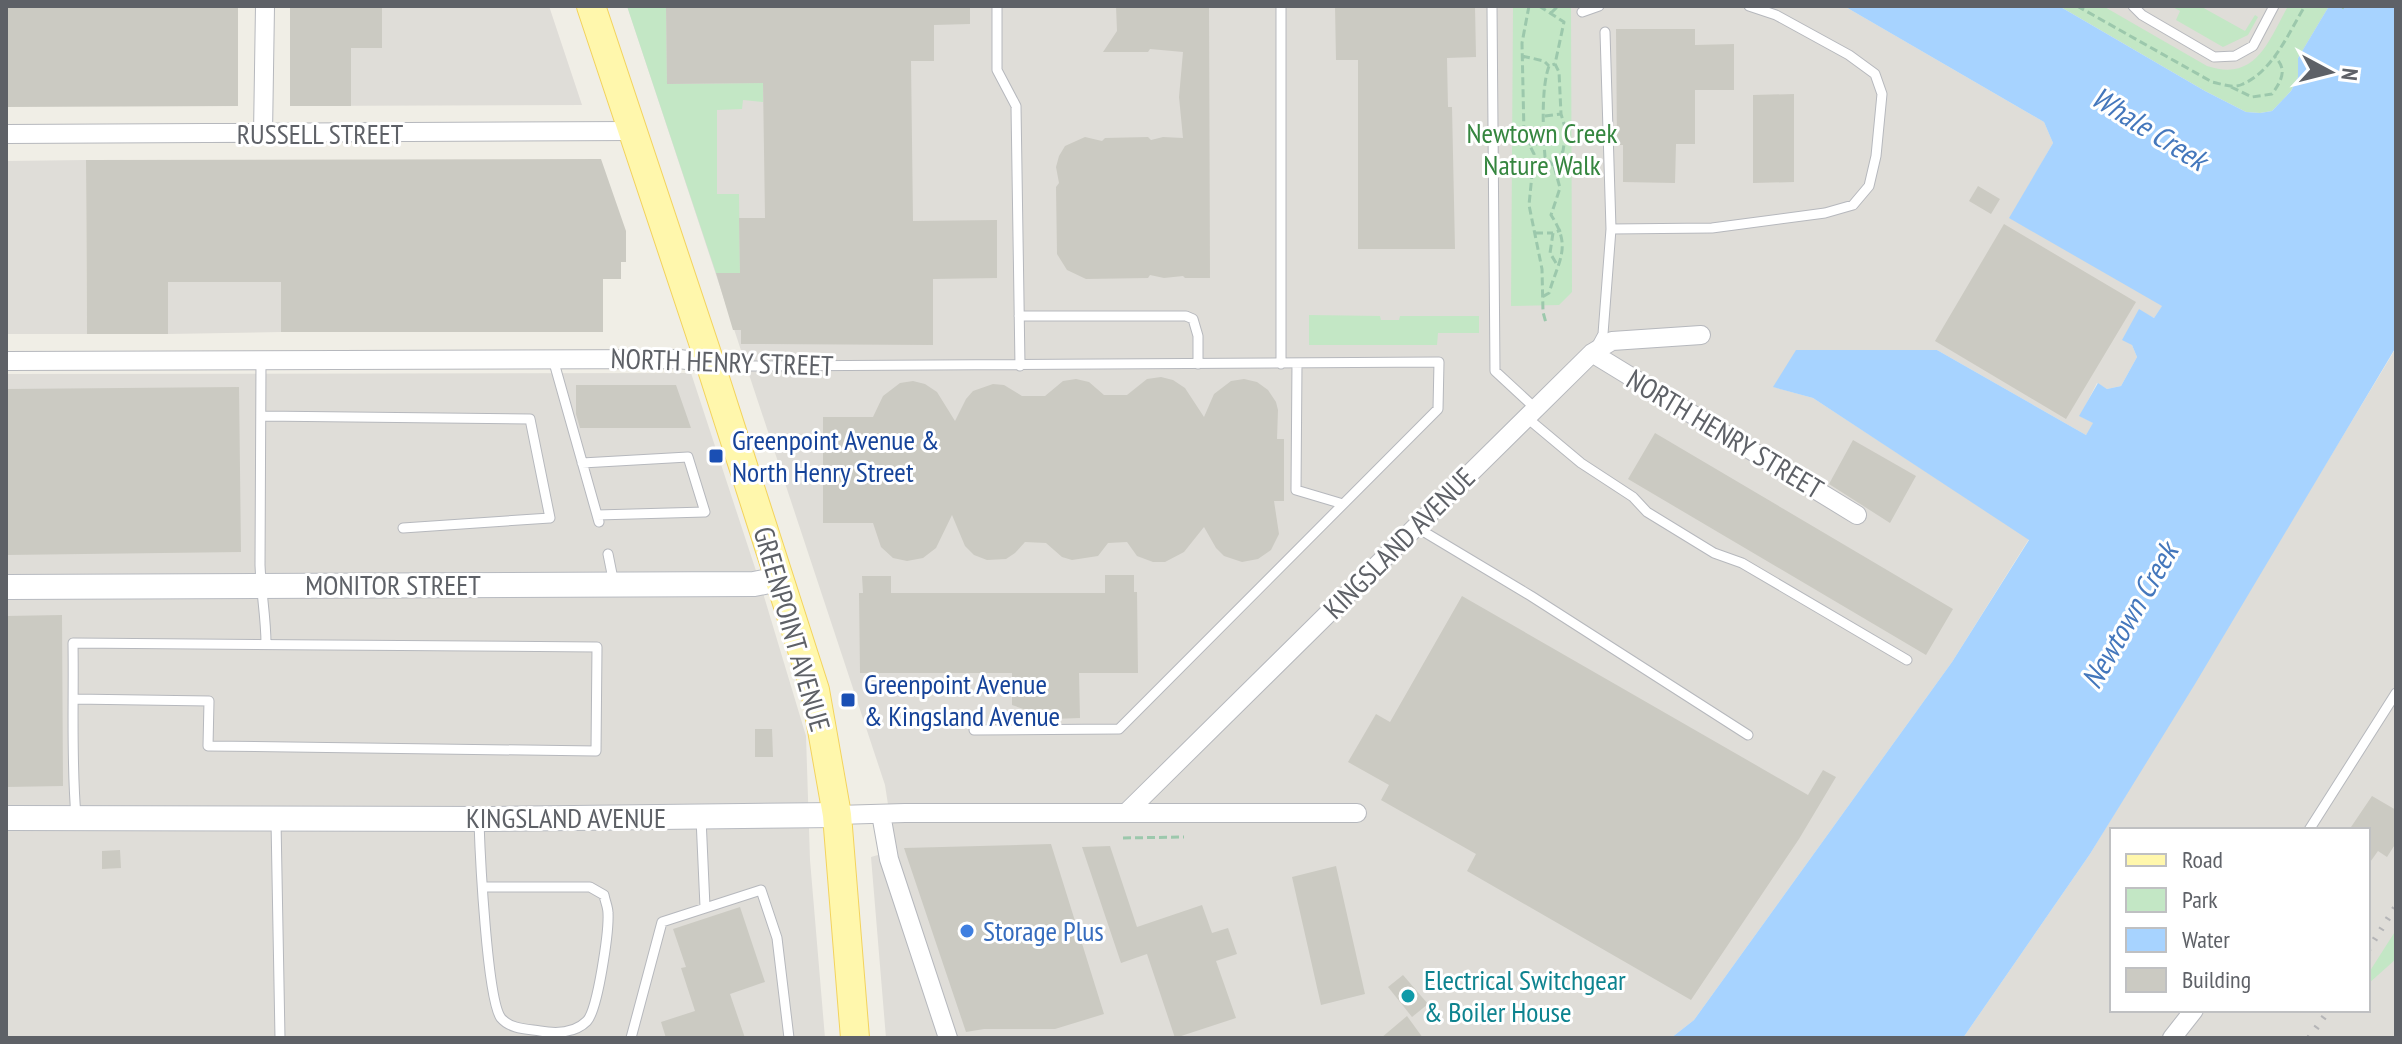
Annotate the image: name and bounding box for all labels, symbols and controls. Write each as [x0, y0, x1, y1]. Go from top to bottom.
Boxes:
north arrow [2290, 32, 2370, 112]
text: N [2335, 67, 2364, 82]
water label: Whale Creek [2085, 77, 2218, 180]
park label: Newtown Creek Nature Walk [1467, 114, 1618, 183]
street label: RUSSELL STREET [237, 115, 404, 152]
street label: NORTH HENRY STREET [610, 339, 835, 384]
street label: NORTH HENRY STREET [1620, 360, 1831, 507]
place label: Greenpoint Avenue & North Henry Street [732, 421, 939, 490]
marker: Greenpoint Avenue & North Henry Street [707, 447, 725, 465]
street label: KINGSLAND AVENUE [1315, 459, 1482, 626]
street label: GREENPOINT AVENUE [746, 522, 839, 735]
water label: Newtown Creek [2071, 533, 2188, 695]
street label: MONITOR STREET [305, 566, 481, 603]
place label: Greenpoint Avenue & Kingsland Avenue [864, 665, 1060, 734]
marker: Greenpoint Avenue & Kingsland Avenue [839, 691, 857, 709]
street label: KINGSLAND AVENUE [466, 799, 666, 836]
legend [2110, 828, 2370, 1012]
text: Road [2182, 844, 2223, 875]
text: Park [2182, 884, 2218, 915]
place label: Storage Plus [983, 912, 1104, 949]
marker: Storage Plus [958, 922, 976, 940]
text: Water [2182, 924, 2230, 955]
place label: Electrical Switchgear & Boiler House [1424, 961, 1626, 1030]
text: Building [2182, 964, 2251, 995]
marker: Electrical Switchgear & Boiler House [1399, 987, 1417, 1005]

